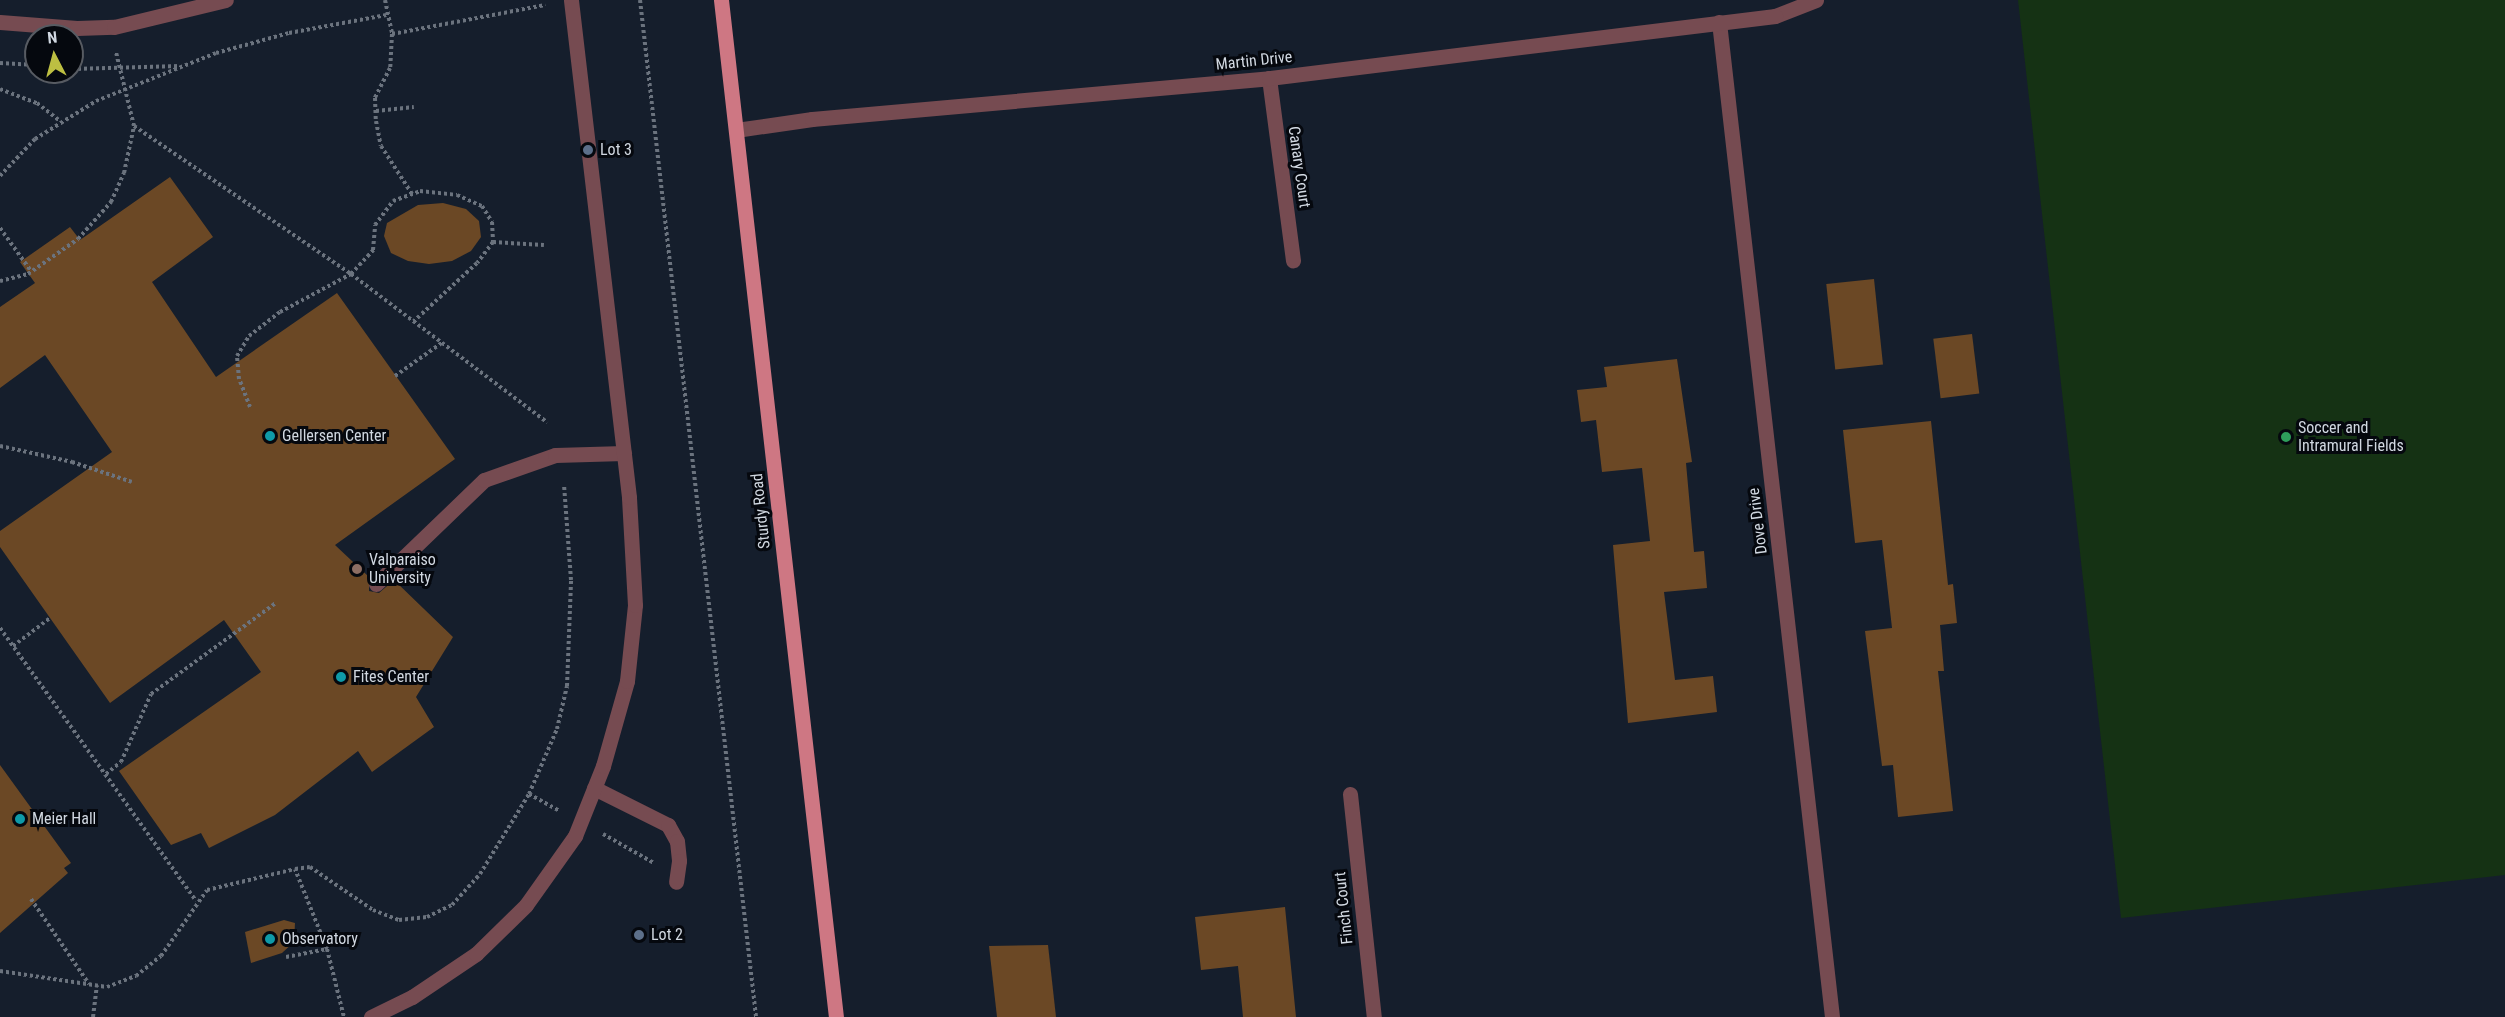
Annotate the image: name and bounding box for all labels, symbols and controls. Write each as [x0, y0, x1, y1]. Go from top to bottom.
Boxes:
north arrow [24, 24, 84, 84]
text: N [46, 28, 58, 48]
street label: Martin Drive [1215, 47, 1293, 75]
street label: Canary Court [1284, 125, 1314, 209]
place label: Lot 3 [600, 140, 632, 160]
marker: Lot 3 [581, 143, 595, 157]
place label: Soccer and Intramural Fields [2298, 418, 2404, 456]
place label: Gellersen Center [282, 426, 386, 446]
marker: Gellersen Center [263, 429, 277, 443]
marker: Soccer and Intramural Fields [2279, 430, 2293, 444]
street label: Sturdy Road [747, 472, 775, 550]
street label: Dove Drive [1744, 487, 1772, 555]
place label: Valparaiso University [369, 550, 436, 588]
marker: Valparaiso University [350, 562, 364, 576]
place label: Fites Center [353, 667, 429, 687]
marker: Fites Center [334, 670, 348, 684]
place label: Meier Hall [32, 809, 96, 829]
marker: Meier Hall [13, 812, 27, 826]
street label: Finch Court [1331, 871, 1357, 945]
place label: Lot 2 [651, 925, 683, 945]
marker: Lot 2 [632, 928, 646, 942]
place label: Observatory [282, 929, 358, 949]
marker: Observatory [263, 932, 277, 946]

